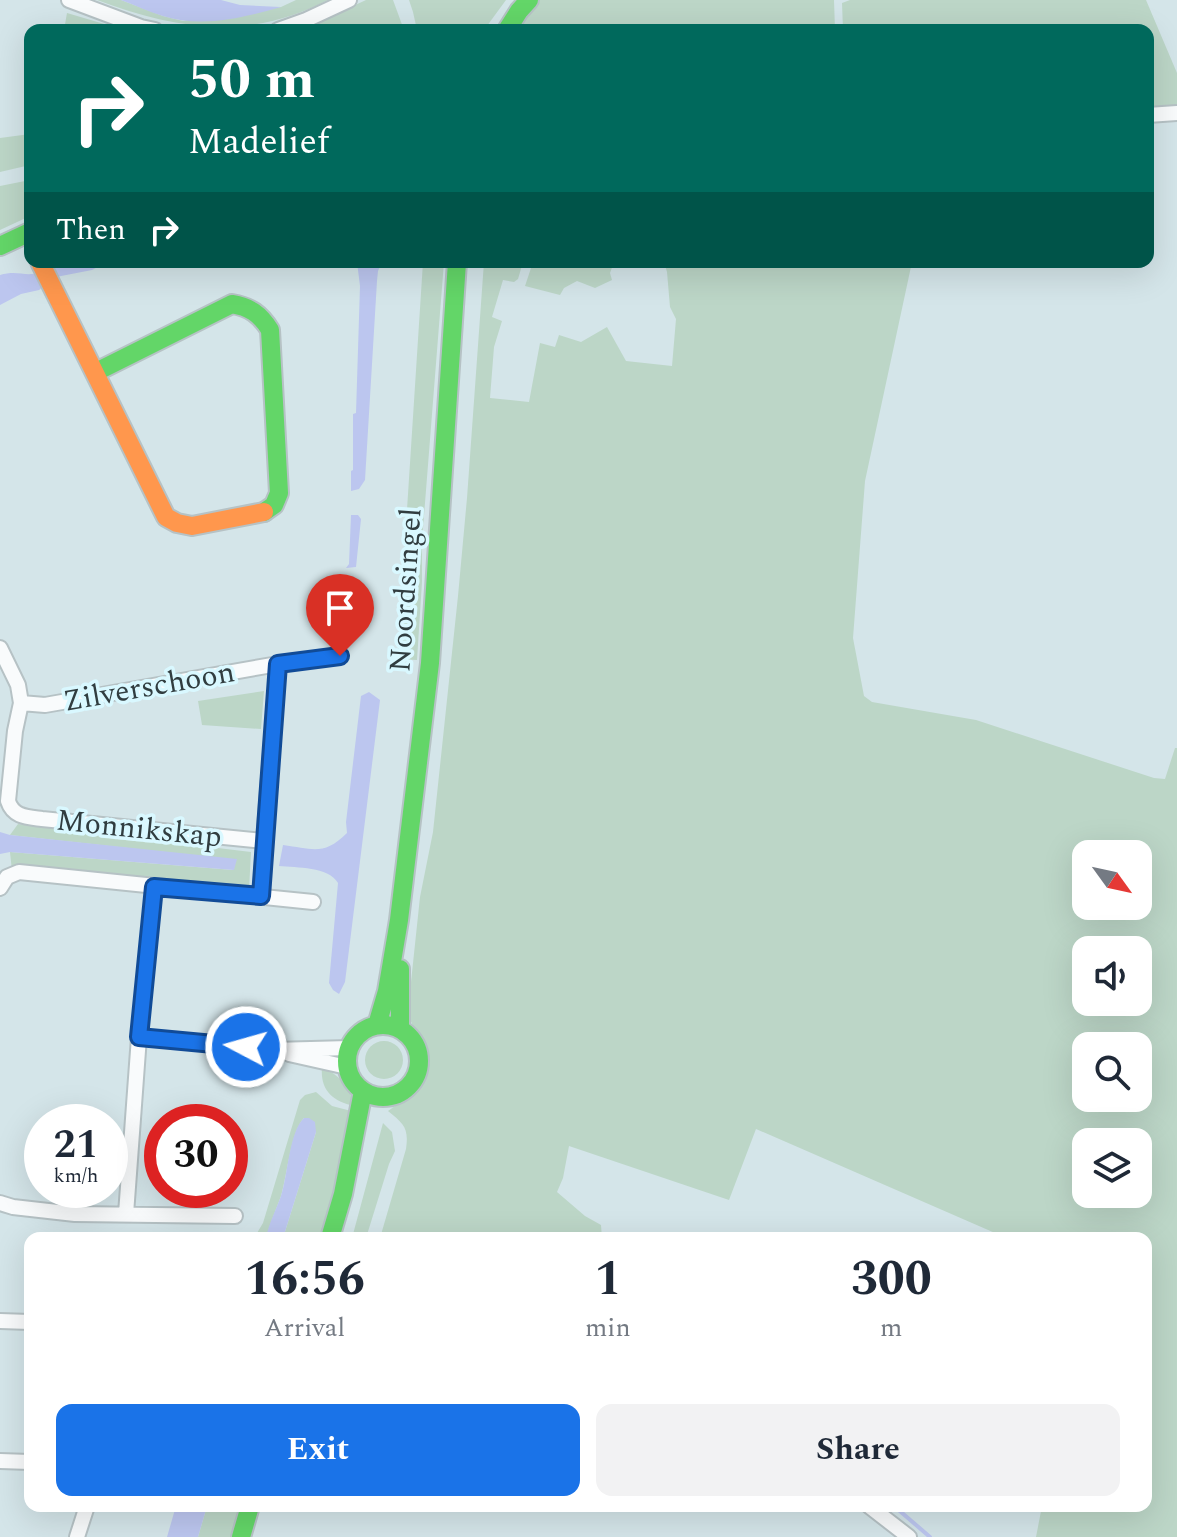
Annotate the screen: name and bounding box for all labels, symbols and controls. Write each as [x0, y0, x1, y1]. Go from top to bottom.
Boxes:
text: 50 m [188, 38, 315, 123]
icon: right [56, 56, 160, 160]
text: Madelief [188, 115, 329, 170]
text: Then [56, 207, 126, 253]
icon: right [142, 208, 186, 252]
street label: Noordsingel [377, 506, 435, 674]
pin [306, 574, 374, 656]
icon: arrive [318, 586, 362, 630]
street label: Zilverschoon [60, 649, 238, 725]
street label: Monnikskap [54, 797, 224, 861]
north arrow [1072, 840, 1152, 920]
map controls [1072, 840, 1152, 1208]
button: sound [1072, 936, 1152, 1016]
position arrow [204, 1005, 288, 1089]
button: search [1072, 1032, 1152, 1112]
speed limit sign: 30 [144, 1104, 248, 1208]
text: 21 [54, 1115, 98, 1176]
button: layers [1072, 1128, 1152, 1208]
text: km/h [54, 1161, 99, 1191]
text: 16:56 [244, 1243, 365, 1316]
text: 1 [594, 1243, 621, 1316]
text: 300 [851, 1243, 932, 1316]
text: Arrival [264, 1308, 345, 1348]
text: min [585, 1308, 631, 1348]
text: m [880, 1308, 902, 1348]
button: Exit [56, 1404, 580, 1496]
button: Share [596, 1404, 1120, 1496]

